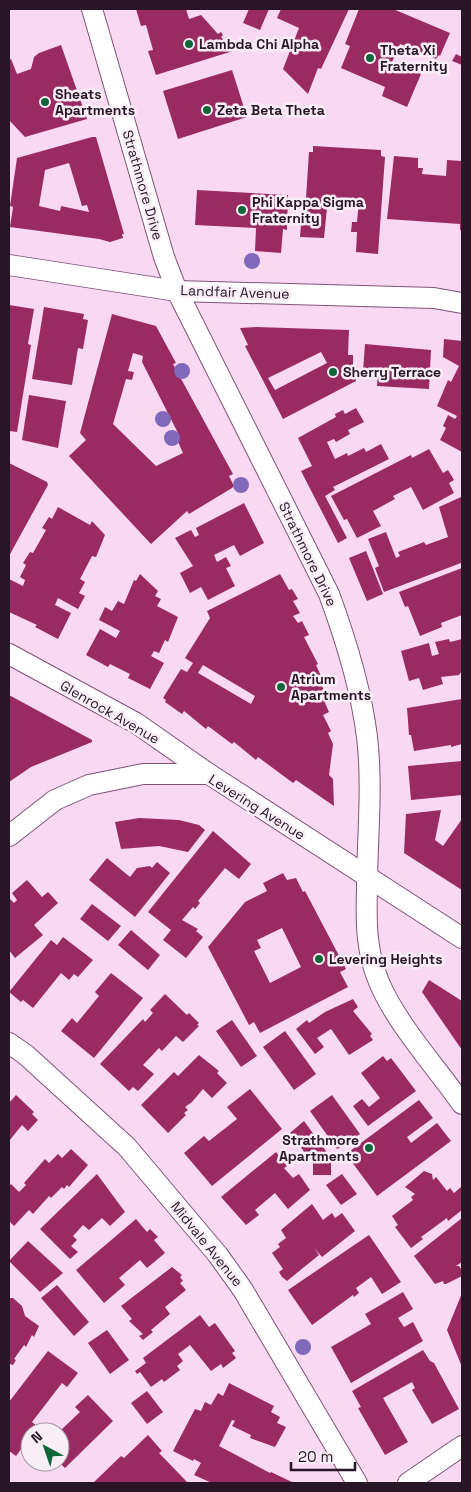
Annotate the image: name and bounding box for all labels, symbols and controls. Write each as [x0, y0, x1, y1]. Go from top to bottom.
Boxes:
place label: Lambda Chi Alpha [199, 35, 319, 53]
marker: Lambda Chi Alpha [183, 38, 195, 50]
place label: Theta Xi Fraternity [380, 41, 448, 75]
marker: Theta Xi Fraternity [364, 52, 376, 64]
place label: Sheats Apartments [55, 85, 135, 119]
marker: Sheats Apartments [39, 96, 51, 108]
place label: Zeta Beta Theta [217, 101, 325, 119]
marker: Zeta Beta Theta [201, 104, 213, 116]
street label: Strathmore Drive [119, 128, 167, 242]
place label: Phi Kappa Sigma Fraternity [252, 193, 364, 227]
marker: Phi Kappa Sigma Fraternity [236, 204, 248, 216]
street label: Landfair Avenue [180, 281, 290, 303]
place label: Sherry Terrace [343, 363, 441, 381]
marker: Sherry Terrace [327, 366, 339, 378]
street label: Strathmore Drive [275, 499, 341, 609]
place label: Atrium Apartments [291, 670, 371, 704]
street label: Glenrock Avenue [57, 676, 163, 748]
marker: Atrium Apartments [275, 681, 287, 693]
street label: Levering Avenue [205, 770, 309, 844]
place label: Levering Heights [329, 950, 442, 968]
marker: Levering Heights [313, 953, 325, 965]
place label: Strathmore Apartments [279, 1131, 359, 1165]
marker: Strathmore Apartments [363, 1142, 375, 1154]
street label: Midvale Avenue [167, 1198, 247, 1290]
north arrow [20, 1422, 70, 1472]
text: N [27, 1427, 46, 1447]
scale bar [291, 1440, 355, 1472]
text: 20 m [298, 1447, 333, 1466]

